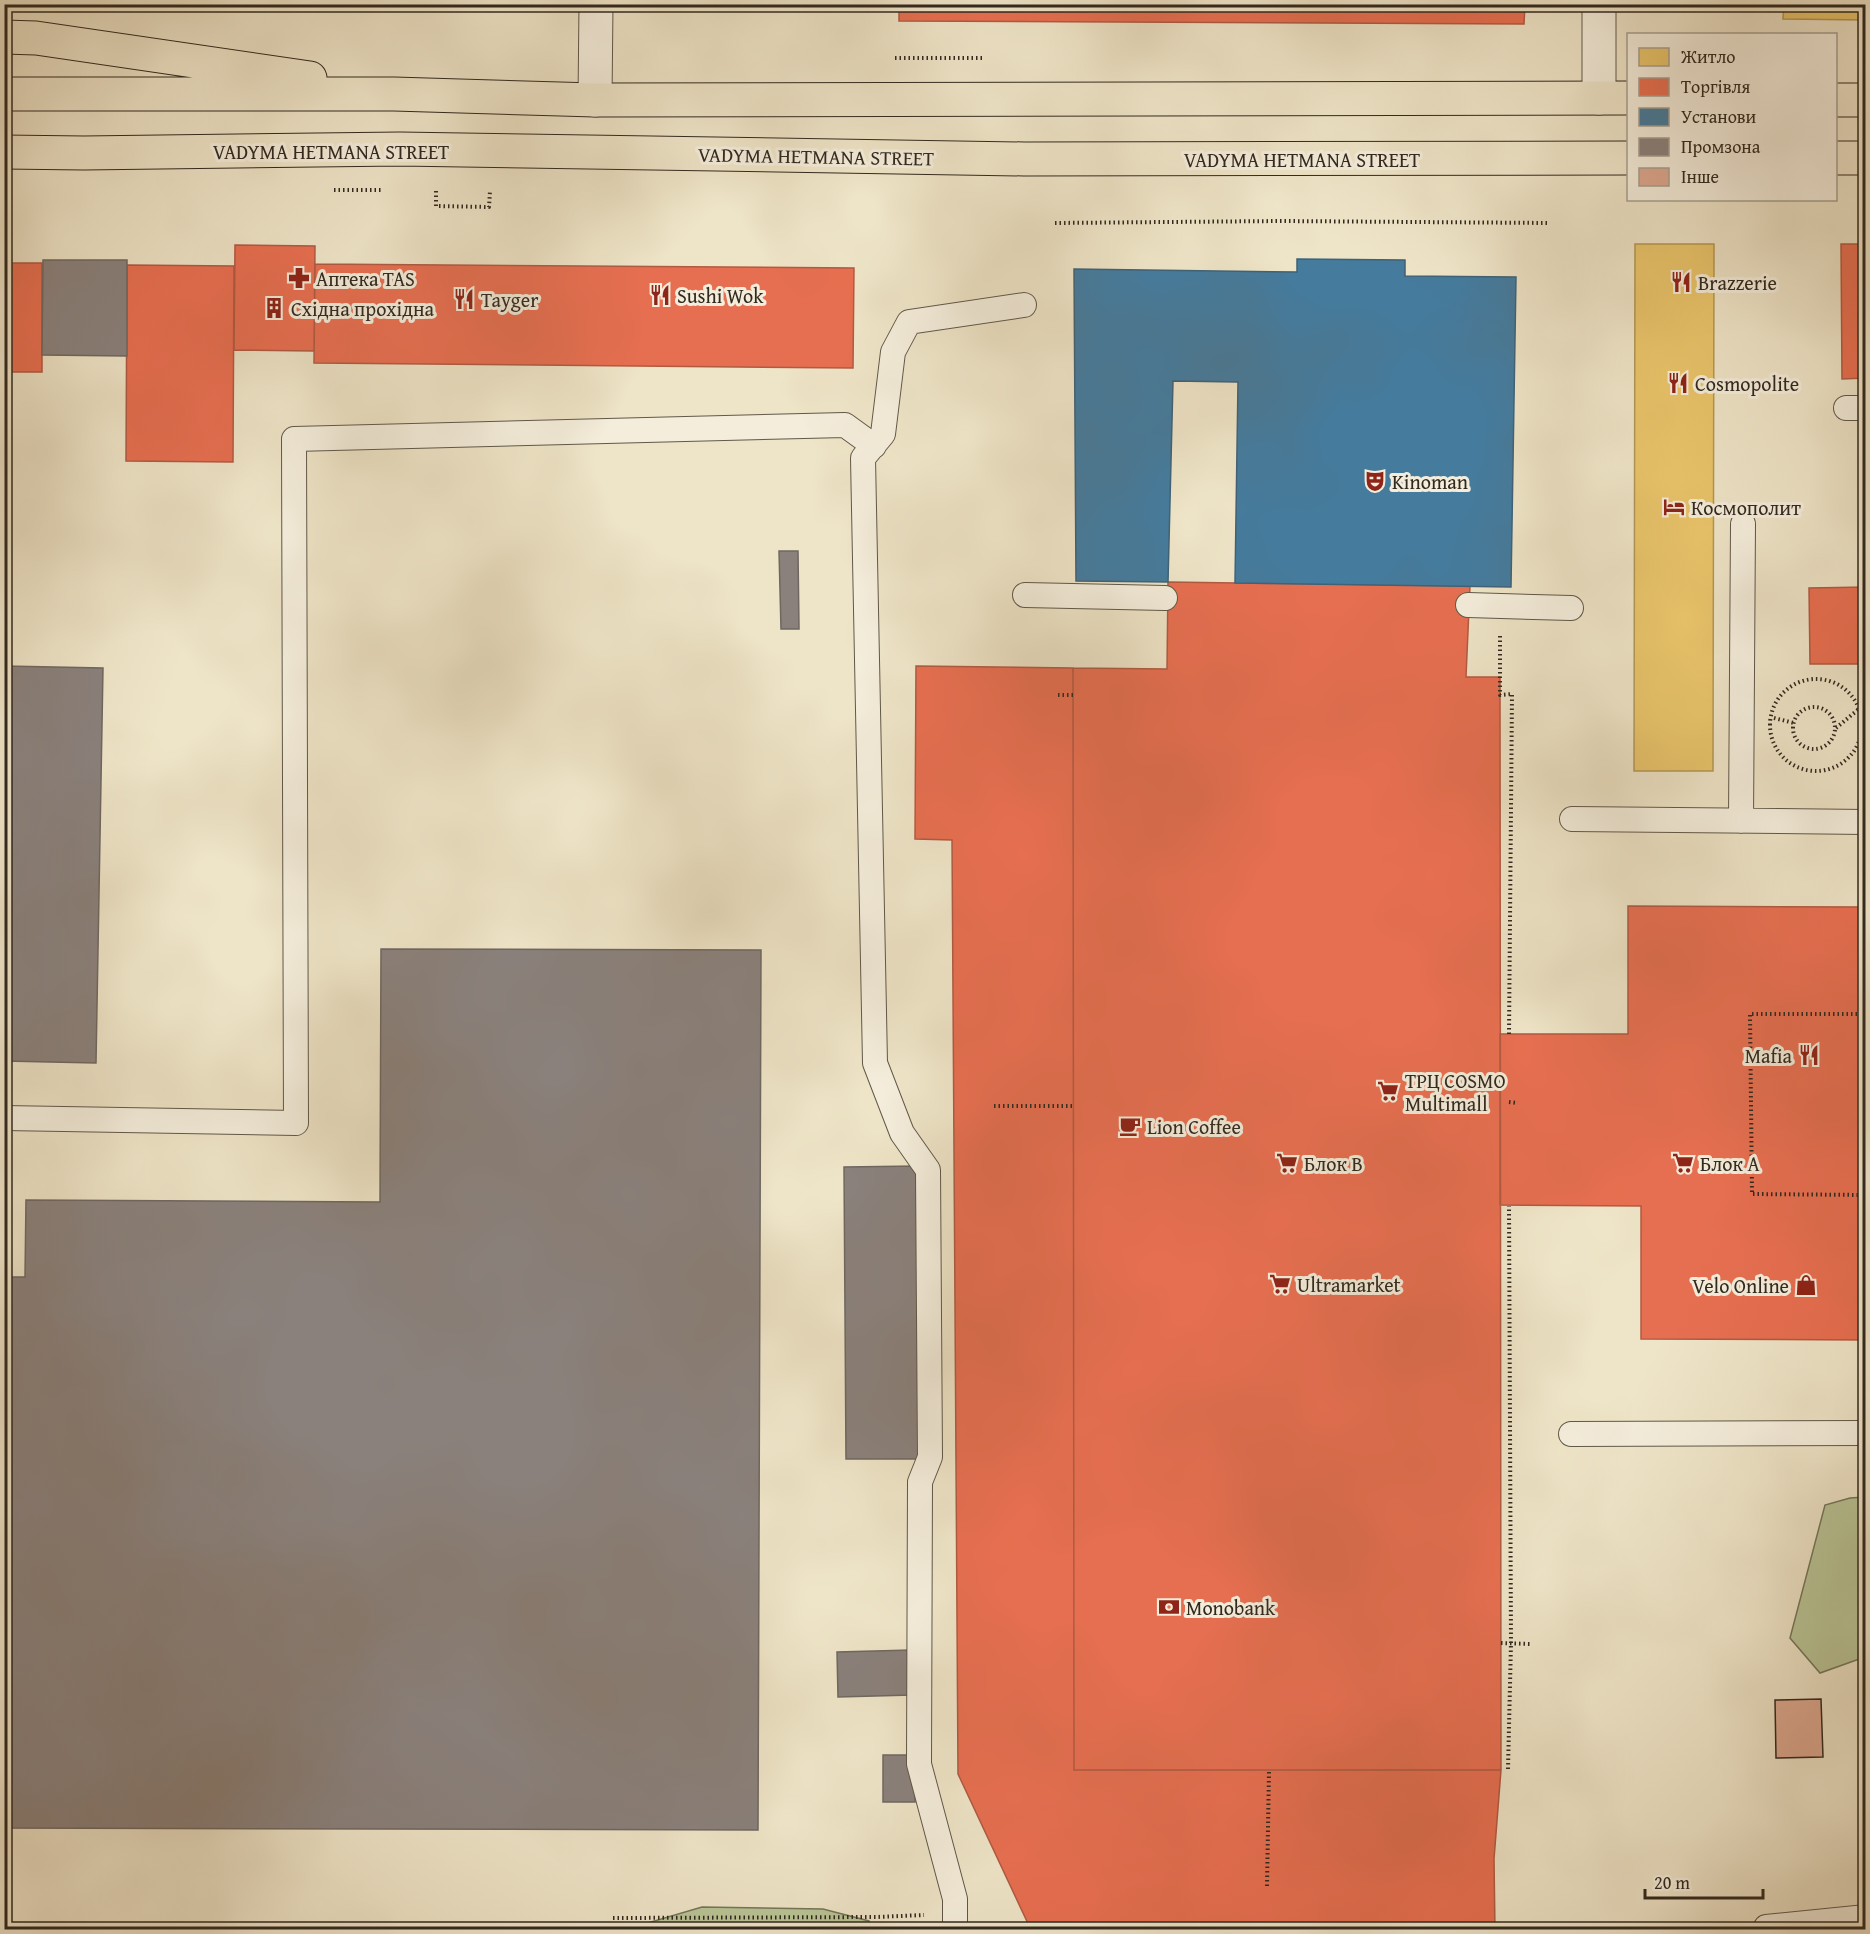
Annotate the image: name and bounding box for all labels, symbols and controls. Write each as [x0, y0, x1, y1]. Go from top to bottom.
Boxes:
legend [1627, 33, 1837, 201]
text: Житло [1680, 43, 1735, 70]
text: Торгівля [1681, 73, 1750, 100]
text: Установи [1681, 103, 1757, 130]
text: Промзона [1681, 133, 1761, 160]
street label: VADYMA HETMANA STREET [213, 137, 449, 166]
street label: VADYMA HETMANA STREET [698, 139, 934, 173]
street label: VADYMA HETMANA STREET [1184, 145, 1420, 174]
text: Інше [1681, 163, 1719, 190]
place label: Аптека TAS [316, 264, 415, 293]
pharmacy icon: Аптека TAS [287, 266, 311, 290]
place label: Brazzerie [1698, 268, 1777, 297]
restaurant icon: Brazzerie [1669, 270, 1693, 294]
place label: Sushi Wok [677, 281, 764, 310]
restaurant icon: Sushi Wok [648, 283, 672, 307]
place label: Tayger [481, 285, 538, 314]
restaurant icon: Tayger [452, 287, 476, 311]
place label: Східна прохідна [291, 294, 435, 323]
building icon: Східна прохідна [262, 296, 286, 320]
place label: Cosmopolite [1695, 369, 1799, 398]
restaurant icon: Cosmopolite [1666, 371, 1690, 395]
place label: Kinoman [1392, 467, 1468, 496]
theatre icon: Kinoman [1363, 469, 1387, 493]
place label: Космополит [1691, 493, 1801, 522]
hotel icon: Космополит [1662, 495, 1686, 519]
place label: Mafia [1745, 1041, 1793, 1070]
restaurant icon: Mafia [1797, 1043, 1821, 1067]
place label: ТРЦ COSMO Multimall [1405, 1066, 1506, 1118]
supermarket icon: ТРЦ COSMO Multimall [1376, 1079, 1400, 1103]
place label: Lion Coffee [1147, 1112, 1241, 1141]
cafe icon: Lion Coffee [1118, 1114, 1142, 1138]
place label: Блок B [1304, 1149, 1363, 1178]
place label: Блок A [1700, 1149, 1760, 1178]
supermarket icon: Блок B [1275, 1151, 1299, 1175]
supermarket icon: Блок A [1671, 1151, 1695, 1175]
place label: Ultramarket [1297, 1270, 1401, 1299]
place label: Velo Online [1692, 1271, 1789, 1300]
supermarket icon: Ultramarket [1268, 1272, 1292, 1296]
shop icon: Velo Online [1794, 1273, 1818, 1297]
place label: Monobank [1186, 1593, 1276, 1622]
bank icon: Monobank [1157, 1595, 1181, 1619]
scale bar [1645, 1862, 1764, 1900]
text: 20 m [1654, 1869, 1690, 1896]

